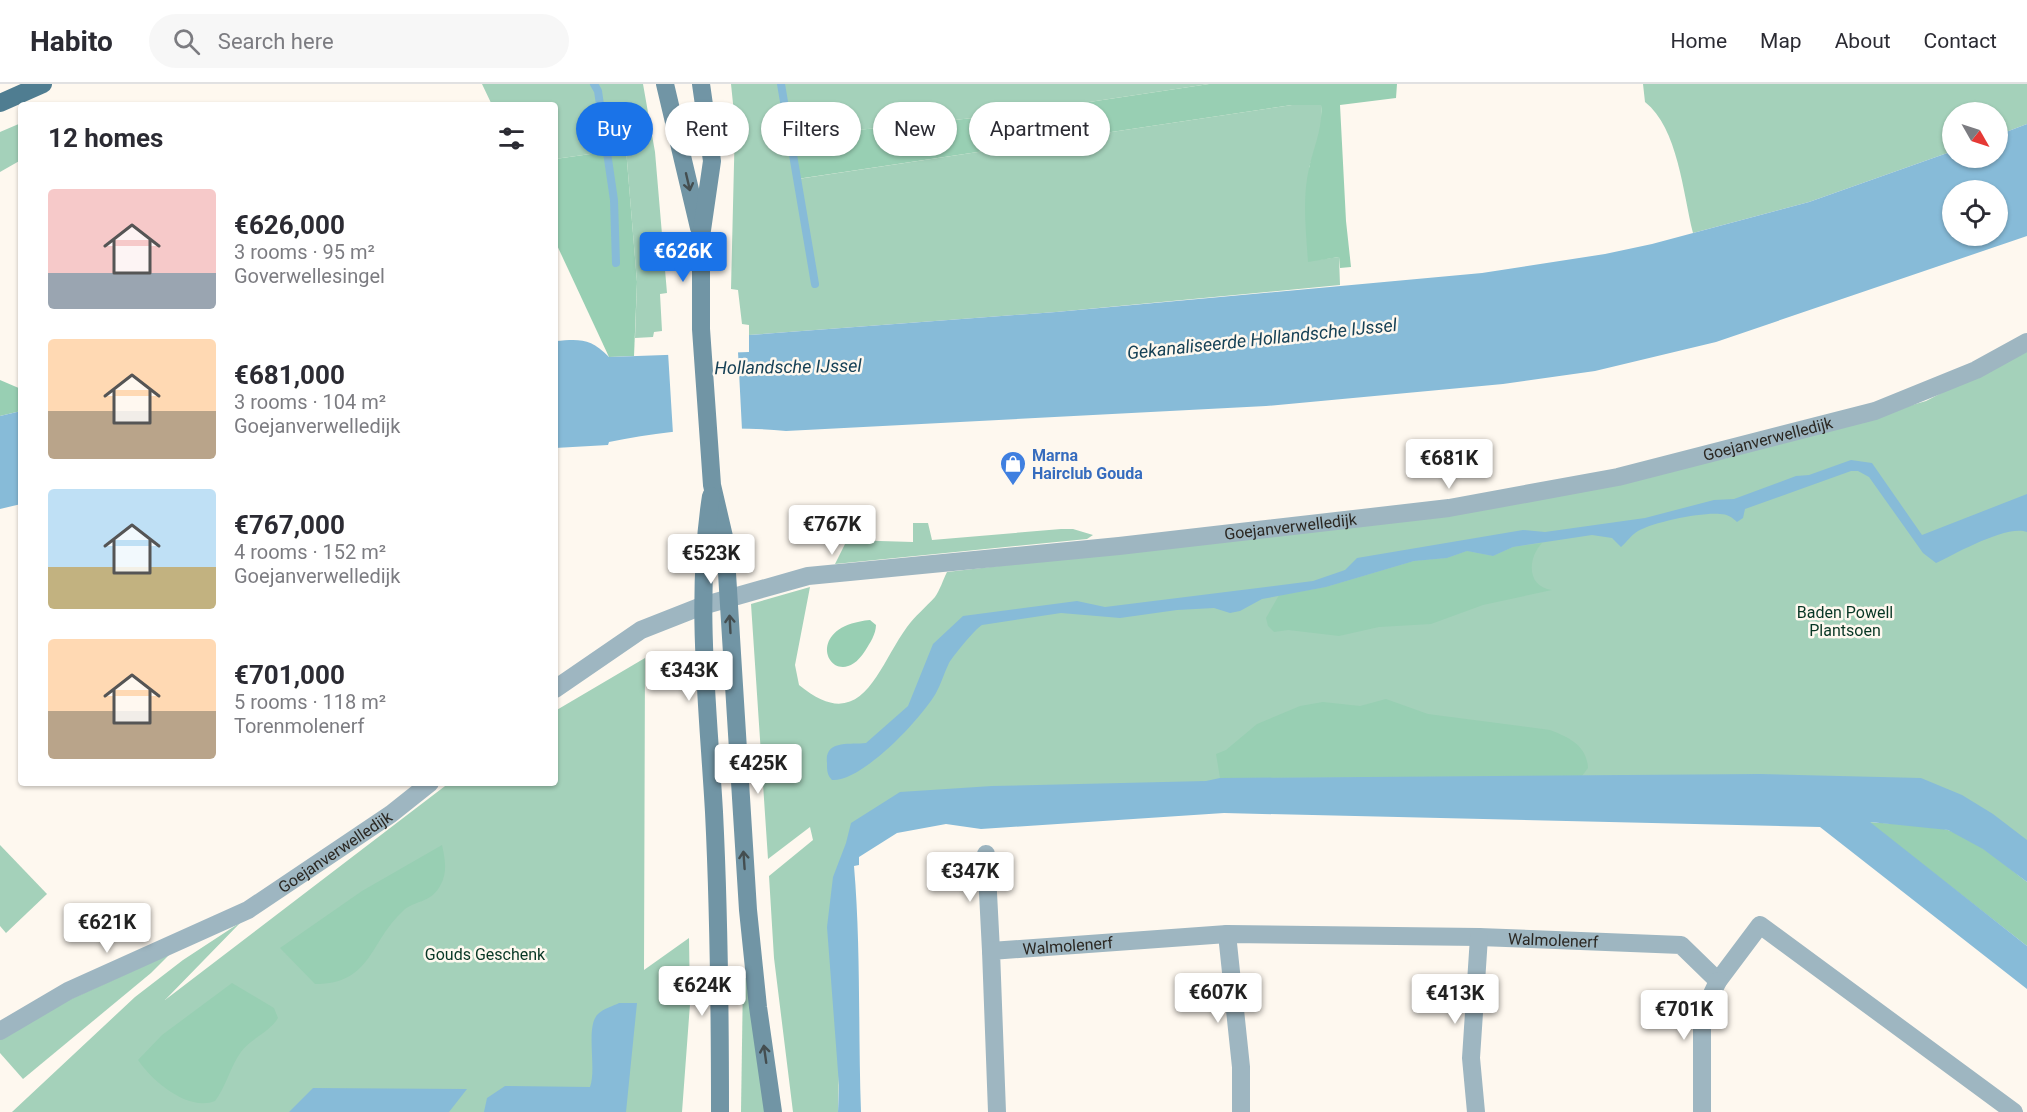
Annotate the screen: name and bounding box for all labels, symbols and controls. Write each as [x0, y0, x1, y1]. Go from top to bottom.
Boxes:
search box [149, 14, 569, 68]
text: Habito [30, 25, 113, 58]
icon: search [170, 25, 203, 58]
text: Search here [218, 29, 334, 54]
text: Home [1671, 29, 1727, 53]
text: Map [1760, 29, 1802, 53]
text: About [1835, 29, 1891, 53]
text: Contact [1924, 29, 1997, 53]
chip: Buy [576, 102, 653, 156]
chip: Rent [665, 102, 749, 156]
chip: Filters [761, 102, 861, 156]
chip: New [873, 102, 957, 156]
chip: Apartment [969, 102, 1110, 156]
north arrow [1942, 102, 2008, 168]
map controls [1942, 102, 2008, 246]
icon: filters [495, 122, 528, 155]
text: 12 homes [48, 123, 163, 153]
one-way arrow [683, 172, 695, 191]
button: locate [1942, 180, 2008, 246]
text: €626,000 [234, 210, 345, 240]
icon: home [96, 213, 168, 285]
pin: €626K [641, 232, 725, 283]
text: €626K [654, 239, 712, 263]
text: 3 rooms · 95 m² [234, 240, 375, 264]
text: Goverwellesingel [234, 264, 385, 288]
water label: Gekanaliseerde Hollandsche IJssel [1126, 314, 1399, 363]
water label: Hollandsche IJssel [714, 355, 863, 378]
text: €681,000 [234, 360, 345, 390]
icon: home [96, 363, 168, 435]
text: 3 rooms · 104 m² [234, 390, 386, 414]
street label: Goejanverwelledijk [1701, 413, 1836, 465]
text: Goejanverwelledijk [234, 414, 400, 438]
pin: €681K [1407, 439, 1491, 490]
place label: Marna Hairclub Gouda [1032, 446, 1143, 483]
text: €681K [1420, 446, 1478, 470]
shop icon: Marna Hairclub Gouda [998, 449, 1028, 487]
pin: €767K [790, 505, 874, 556]
text: €767,000 [234, 510, 345, 540]
street label: Goejanverwelledijk [1223, 510, 1359, 544]
text: €767K [803, 512, 861, 536]
icon: home [96, 513, 168, 585]
pin: €523K [669, 534, 753, 585]
text: 4 rooms · 152 m² [234, 540, 386, 564]
text: €523K [682, 541, 740, 565]
text: Goejanverwelledijk [234, 564, 400, 588]
park label: Baden Powell Plantsoen [1797, 603, 1893, 640]
one-way arrow [725, 614, 736, 634]
pin: €343K [647, 651, 731, 702]
text: €343K [660, 658, 718, 682]
text: €701,000 [234, 660, 345, 690]
icon: home [96, 663, 168, 735]
text: 5 rooms · 118 m² [234, 690, 386, 714]
text: Torenmolenerf [234, 714, 365, 738]
pin: €425K [716, 744, 800, 795]
text: €425K [729, 751, 787, 775]
street label: Goejanverwelledijk [275, 807, 397, 897]
one-way arrow [738, 851, 749, 871]
pin: €347K [928, 852, 1012, 903]
text: €347K [941, 859, 999, 883]
pin: €621K [65, 903, 149, 954]
text: €621K [78, 910, 136, 934]
street label: Walmolenerf [1508, 929, 1599, 952]
street label: Walmolenerf [1022, 933, 1114, 959]
park label: Gouds Geschenk [425, 945, 546, 964]
pin: €624K [660, 966, 744, 1017]
text: €624K [673, 973, 731, 997]
pin: €607K [1176, 973, 1260, 1024]
pin: €413K [1413, 974, 1497, 1025]
text: €607K [1189, 980, 1247, 1004]
text: €413K [1426, 981, 1484, 1005]
pin: €701K [1642, 990, 1726, 1041]
text: €701K [1655, 997, 1713, 1021]
one-way arrow [759, 1045, 770, 1065]

